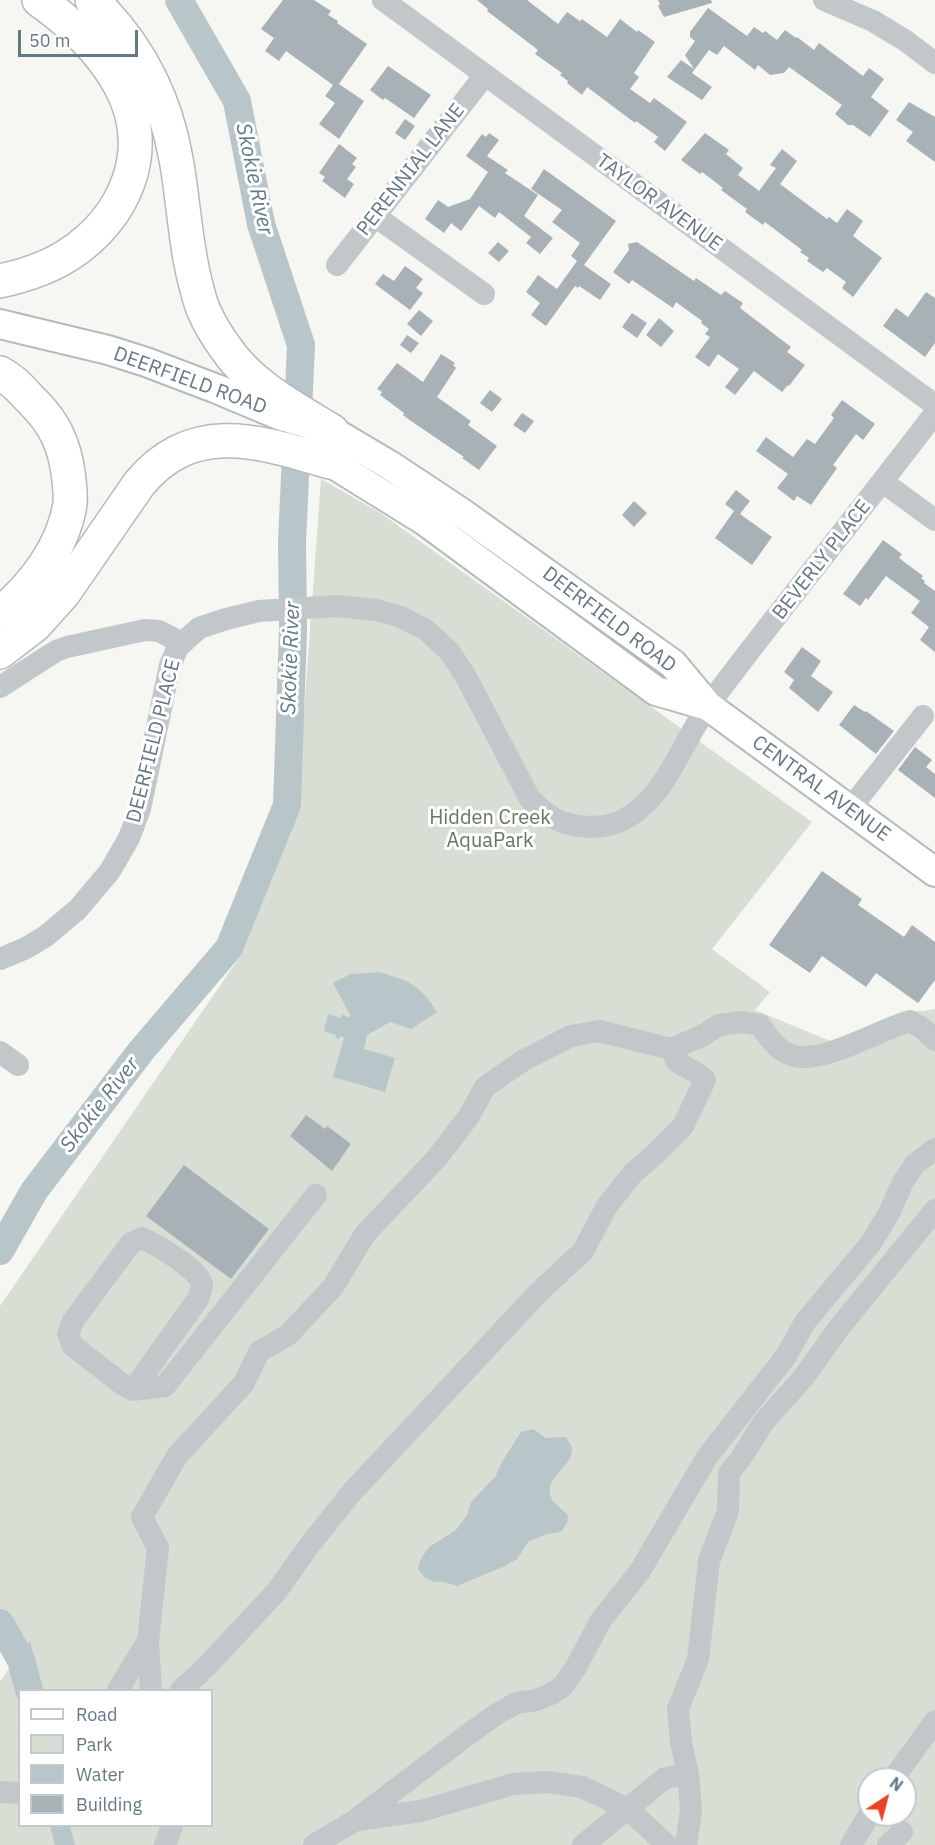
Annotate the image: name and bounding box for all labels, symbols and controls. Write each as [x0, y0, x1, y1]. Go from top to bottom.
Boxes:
scale bar [21, 18, 141, 56]
text: 50 m [29, 29, 71, 52]
street label: PERENNIAL LANE [352, 99, 470, 241]
water label: Skokie River [230, 121, 278, 237]
street label: TAYLOR AVENUE [591, 149, 727, 257]
street label: DEERFIELD ROAD [110, 342, 270, 420]
street label: BEVERLY PLACE [768, 495, 876, 625]
street label: DEERFIELD ROAD [537, 562, 681, 678]
water label: Skokie River [276, 601, 306, 715]
street label: DEERFIELD PLACE [122, 657, 186, 825]
street label: CENTRAL AVENUE [747, 731, 895, 847]
park label: Hidden Creek AquaPark [429, 806, 551, 853]
water label: Skokie River [55, 1053, 145, 1157]
legend [18, 1689, 213, 1827]
text: Road [76, 1703, 117, 1726]
text: Park [76, 1733, 112, 1756]
text: Water [76, 1763, 124, 1786]
north arrow [857, 1767, 917, 1827]
text: N [886, 1773, 907, 1796]
text: Building [76, 1793, 142, 1816]

